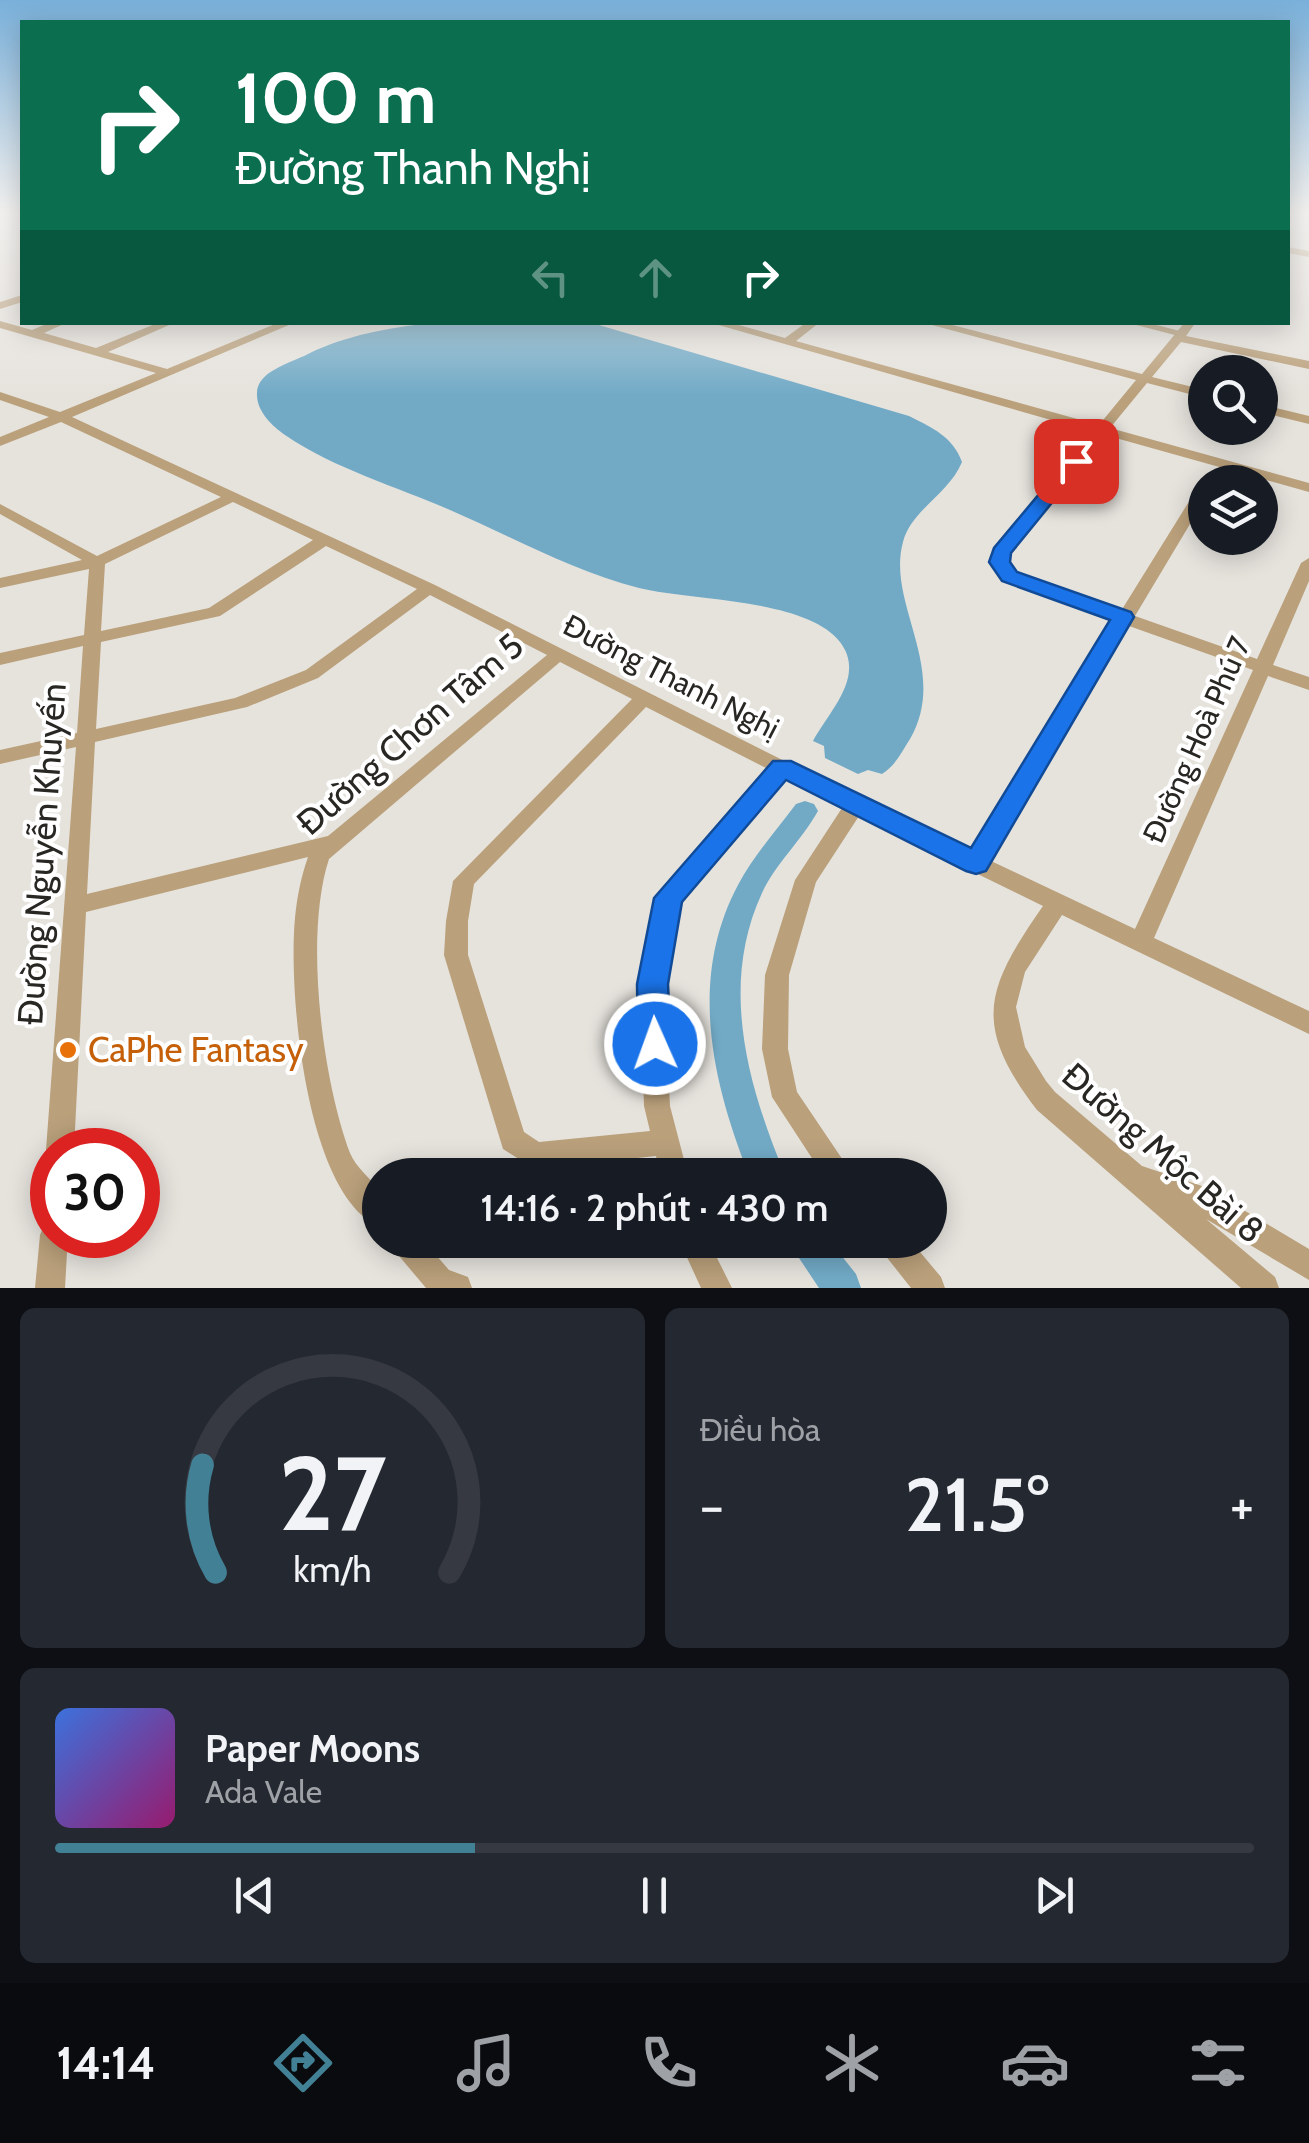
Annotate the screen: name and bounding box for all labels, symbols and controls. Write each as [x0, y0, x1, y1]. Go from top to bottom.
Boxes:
text: 100 m [235, 55, 436, 141]
icon: right [70, 60, 200, 190]
text: Đường Thanh Nghị [235, 141, 591, 195]
icon: left [523, 250, 578, 305]
icon: ahead [628, 250, 683, 305]
icon: right [733, 250, 788, 305]
map controls [1188, 355, 1278, 555]
button: search [1188, 355, 1278, 445]
pin [1034, 419, 1119, 504]
icon: arrive [1049, 434, 1104, 489]
button: layers [1188, 465, 1278, 555]
street label: Đường Thanh Nghị [557, 606, 785, 747]
street label: Đường Chơn Tâm 5 [288, 624, 532, 844]
street label: Đường Hoà Phú 7 [1135, 631, 1259, 849]
street label: Đường Nguyễn Khuyến [8, 682, 75, 1026]
position arrow [603, 992, 707, 1096]
place label: CaPhe Fantasy [88, 1028, 304, 1071]
marker: CaPhe Fantasy [57, 1039, 79, 1061]
street label: Đường Mộc Bài 8 [1054, 1053, 1273, 1252]
speed limit sign: 30 [30, 1128, 160, 1258]
text: 14:16 · 2 phút · 430 m [481, 1184, 828, 1231]
text: Điều hòa [700, 1410, 820, 1449]
text: 27 [278, 1430, 386, 1556]
text: 21.5° [905, 1459, 1049, 1550]
text: − [700, 1472, 724, 1539]
text: + [1230, 1472, 1254, 1539]
text: km/h [293, 1548, 371, 1591]
text: Paper Moons [205, 1725, 420, 1772]
text: Ada Vale [205, 1772, 322, 1811]
icon: previous [227, 1868, 282, 1923]
icon: pause [627, 1868, 682, 1923]
icon: next [1027, 1868, 1082, 1923]
icon: directions [268, 2028, 338, 2098]
icon: music [451, 2028, 521, 2098]
icon: phone [634, 2028, 704, 2098]
icon: climate [817, 2028, 887, 2098]
icon: car [1000, 2028, 1070, 2098]
icon: filters [1183, 2028, 1253, 2098]
text: 14:14 [56, 2036, 156, 2090]

